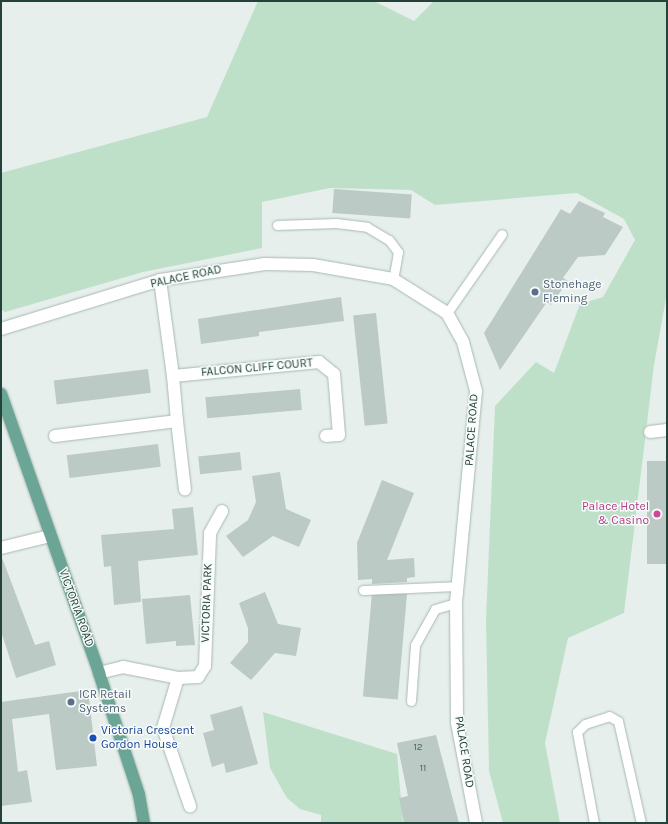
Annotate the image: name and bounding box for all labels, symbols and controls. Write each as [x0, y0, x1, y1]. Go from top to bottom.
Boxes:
street label: PALACE ROAD [149, 262, 223, 292]
place label: Stonehage Fleming [543, 278, 602, 306]
marker: Stonehage Fleming [530, 287, 540, 297]
street label: FALCON CLIFF COURT [200, 356, 314, 380]
street label: PALACE ROAD [462, 393, 482, 467]
place label: Palace Hotel & Casino [582, 500, 649, 528]
marker: Palace Hotel & Casino [652, 509, 662, 519]
street label: VICTORIA PARK [198, 563, 216, 643]
street label: VICTORIA ROAD [55, 567, 97, 649]
place label: ICR Retail Systems [79, 688, 131, 716]
marker: ICR Retail Systems [66, 697, 76, 707]
street label: PALACE ROAD [451, 715, 477, 789]
place label: Victoria Crescent Gordon House [101, 724, 194, 752]
marker: Victoria Crescent Gordon House [88, 733, 98, 743]
house number: 12 [413, 742, 423, 754]
house number: 11 [420, 763, 426, 775]

